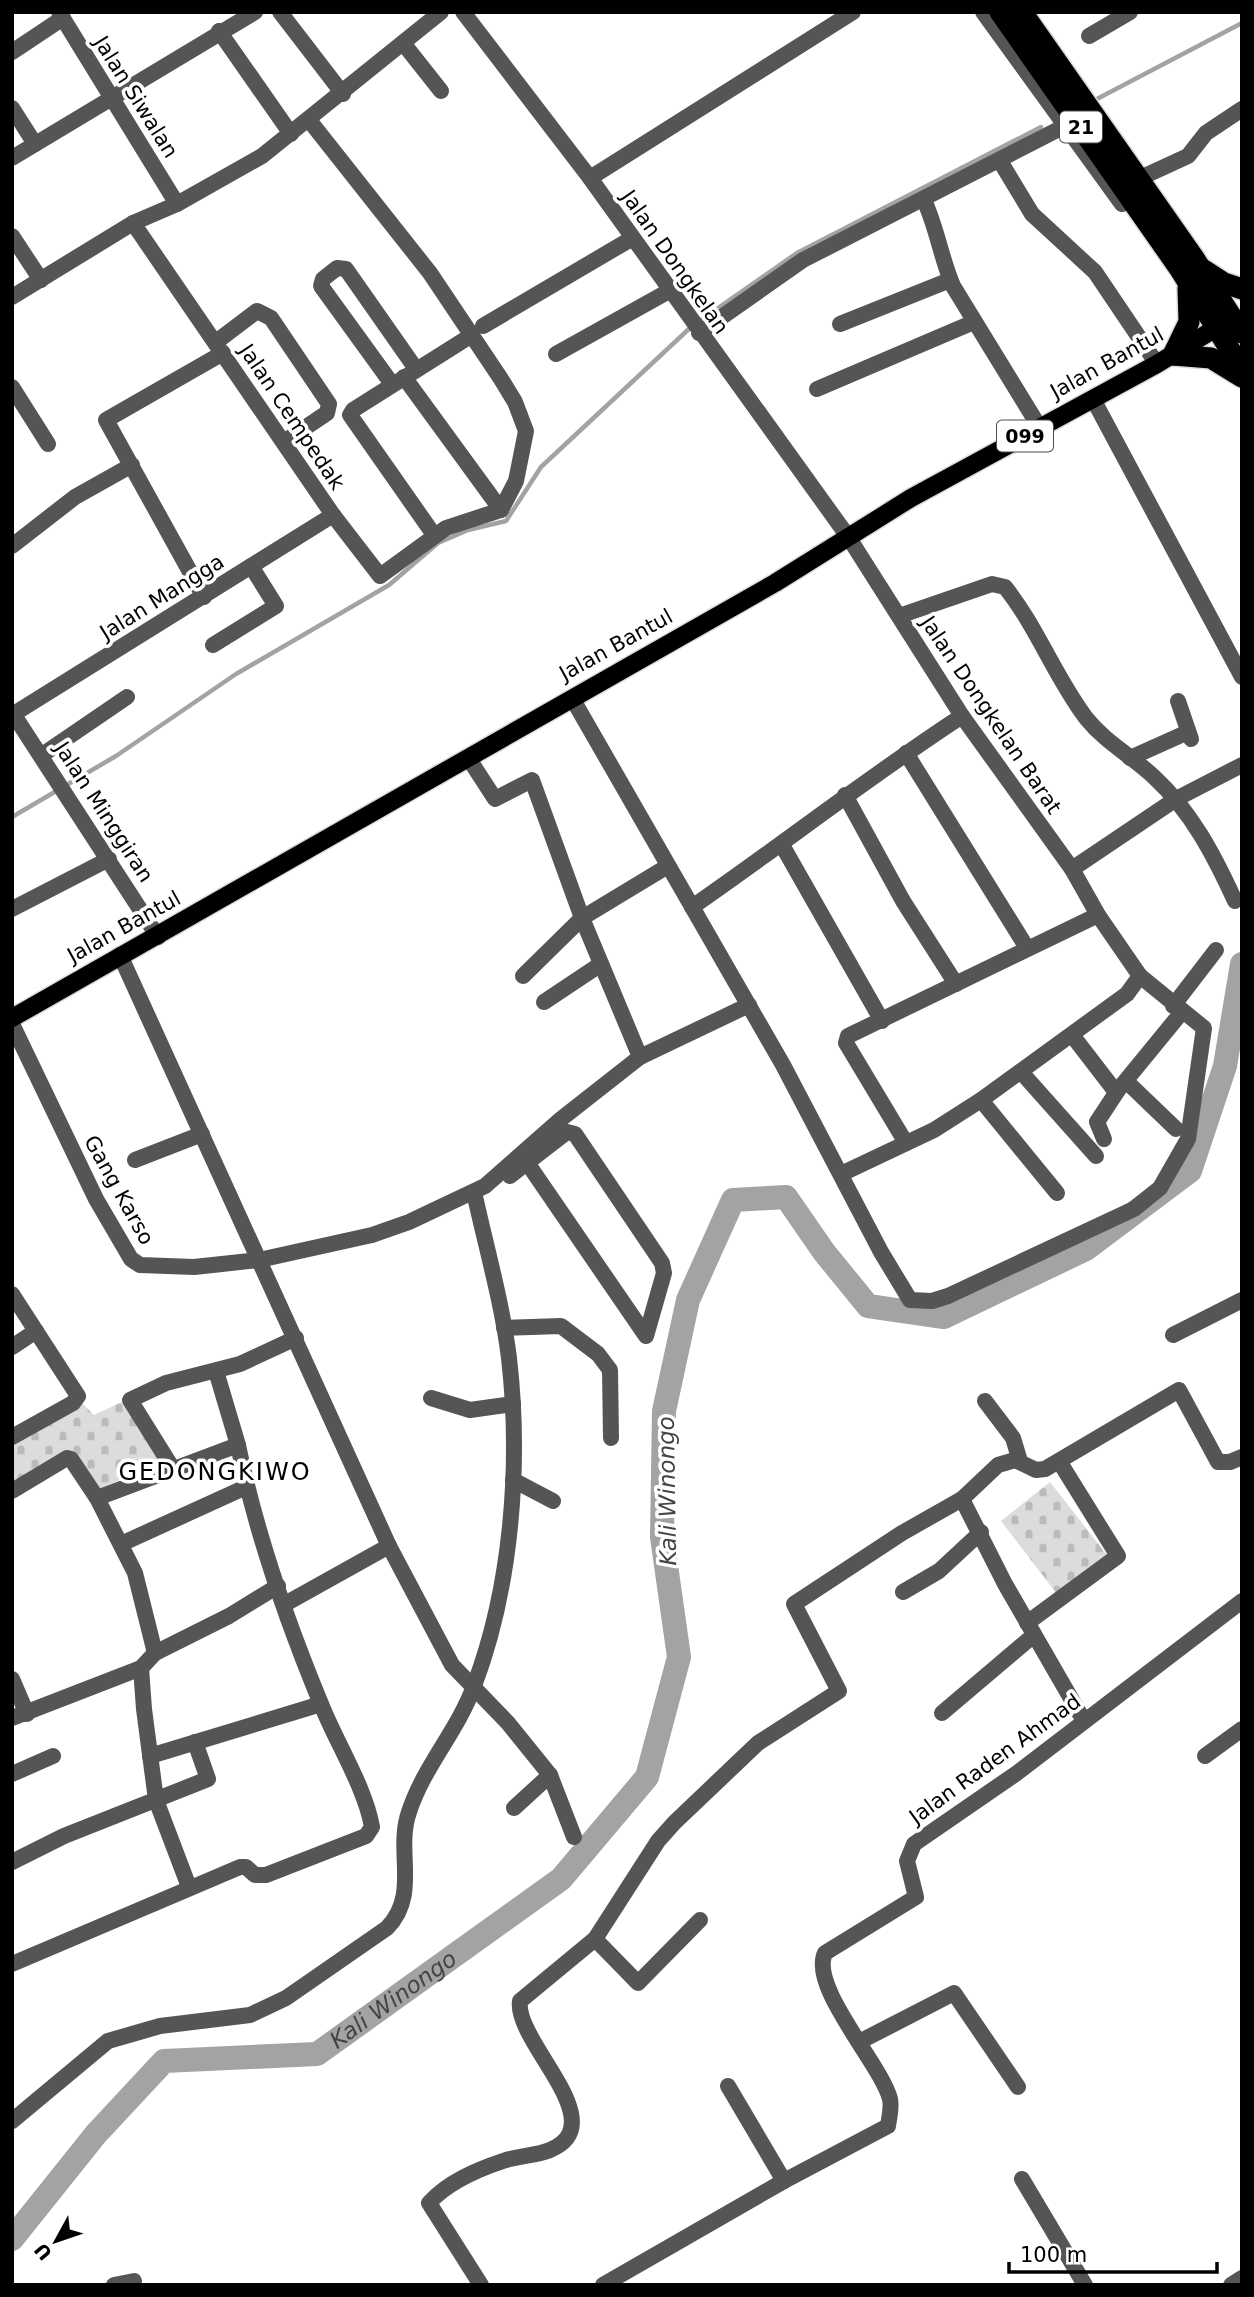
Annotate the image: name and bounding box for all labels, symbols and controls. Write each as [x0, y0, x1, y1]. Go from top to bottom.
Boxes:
street label: Jalan Siwalan [88, 30, 183, 162]
road number: 21 [1060, 111, 1102, 142]
street label: Jalan Dongkelan [615, 184, 734, 338]
street label: Jalan Bantul [1044, 322, 1168, 405]
street label: Jalan Cempedak [233, 338, 350, 495]
road number: 099 [997, 420, 1053, 452]
street label: Jalan Mangga [94, 549, 228, 646]
street label: Jalan Bantul [553, 604, 677, 687]
street label: Jalan Dongkelan Barat [915, 610, 1066, 818]
street label: Jalan Minggiran [49, 736, 158, 887]
street label: Jalan Bantul [61, 886, 185, 969]
street label: Gang Karso [79, 1131, 159, 1249]
water label: Kali Winongo [653, 1416, 681, 1566]
district label: GEDONGKIWO [118, 1458, 312, 1486]
street label: Jalan Raden Ahmad [903, 1689, 1085, 1830]
water label: Kali Winongo [325, 1945, 461, 2054]
north arrow [21, 2206, 91, 2276]
scale bar [1009, 2230, 1217, 2274]
text: U [30, 2239, 56, 2265]
text: 100 m [1020, 2243, 1087, 2267]

